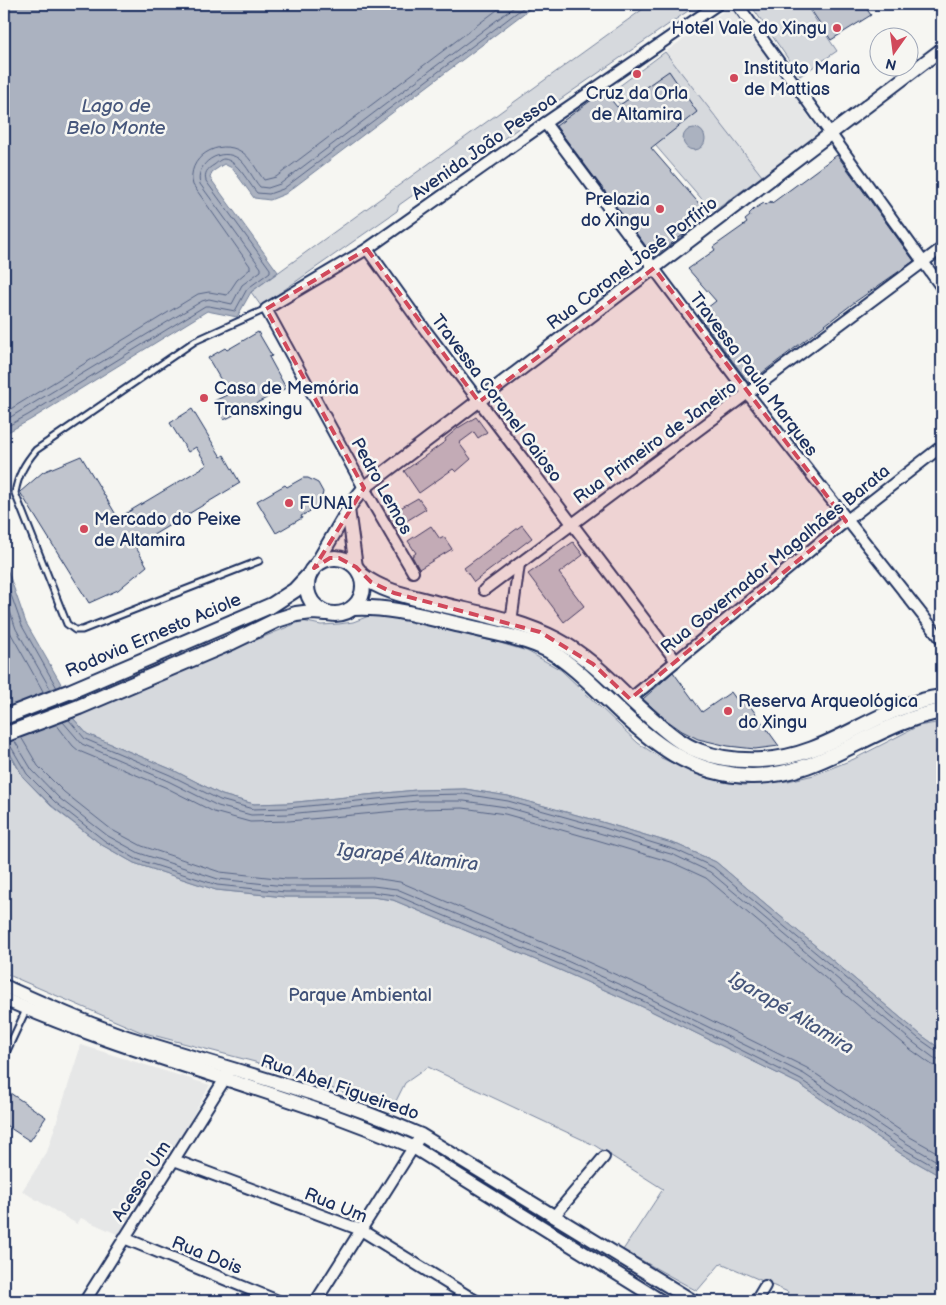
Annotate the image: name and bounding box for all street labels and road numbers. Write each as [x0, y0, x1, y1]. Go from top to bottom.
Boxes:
street label: Avenida João Pessoa [408, 88, 561, 205]
street label: Rua Coronel José Porfírio [543, 192, 722, 334]
street label: Travessa Paula Marques [685, 288, 822, 461]
street label: Travessa Coronel Gaioso [427, 310, 567, 486]
street label: Rua Primeiro de Janeiro [570, 376, 741, 509]
street label: Pedro Lemos [346, 434, 417, 538]
street label: Rua Governador Magalhães Barata [657, 460, 894, 658]
street label: Rodovia Ernesto Aciole [62, 589, 244, 682]
street label: Rua Abel Figueiredo [258, 1050, 422, 1124]
street label: Acesso Um [108, 1137, 175, 1226]
street label: Rua Um [301, 1183, 370, 1228]
street label: Rua Dois [169, 1232, 245, 1279]

